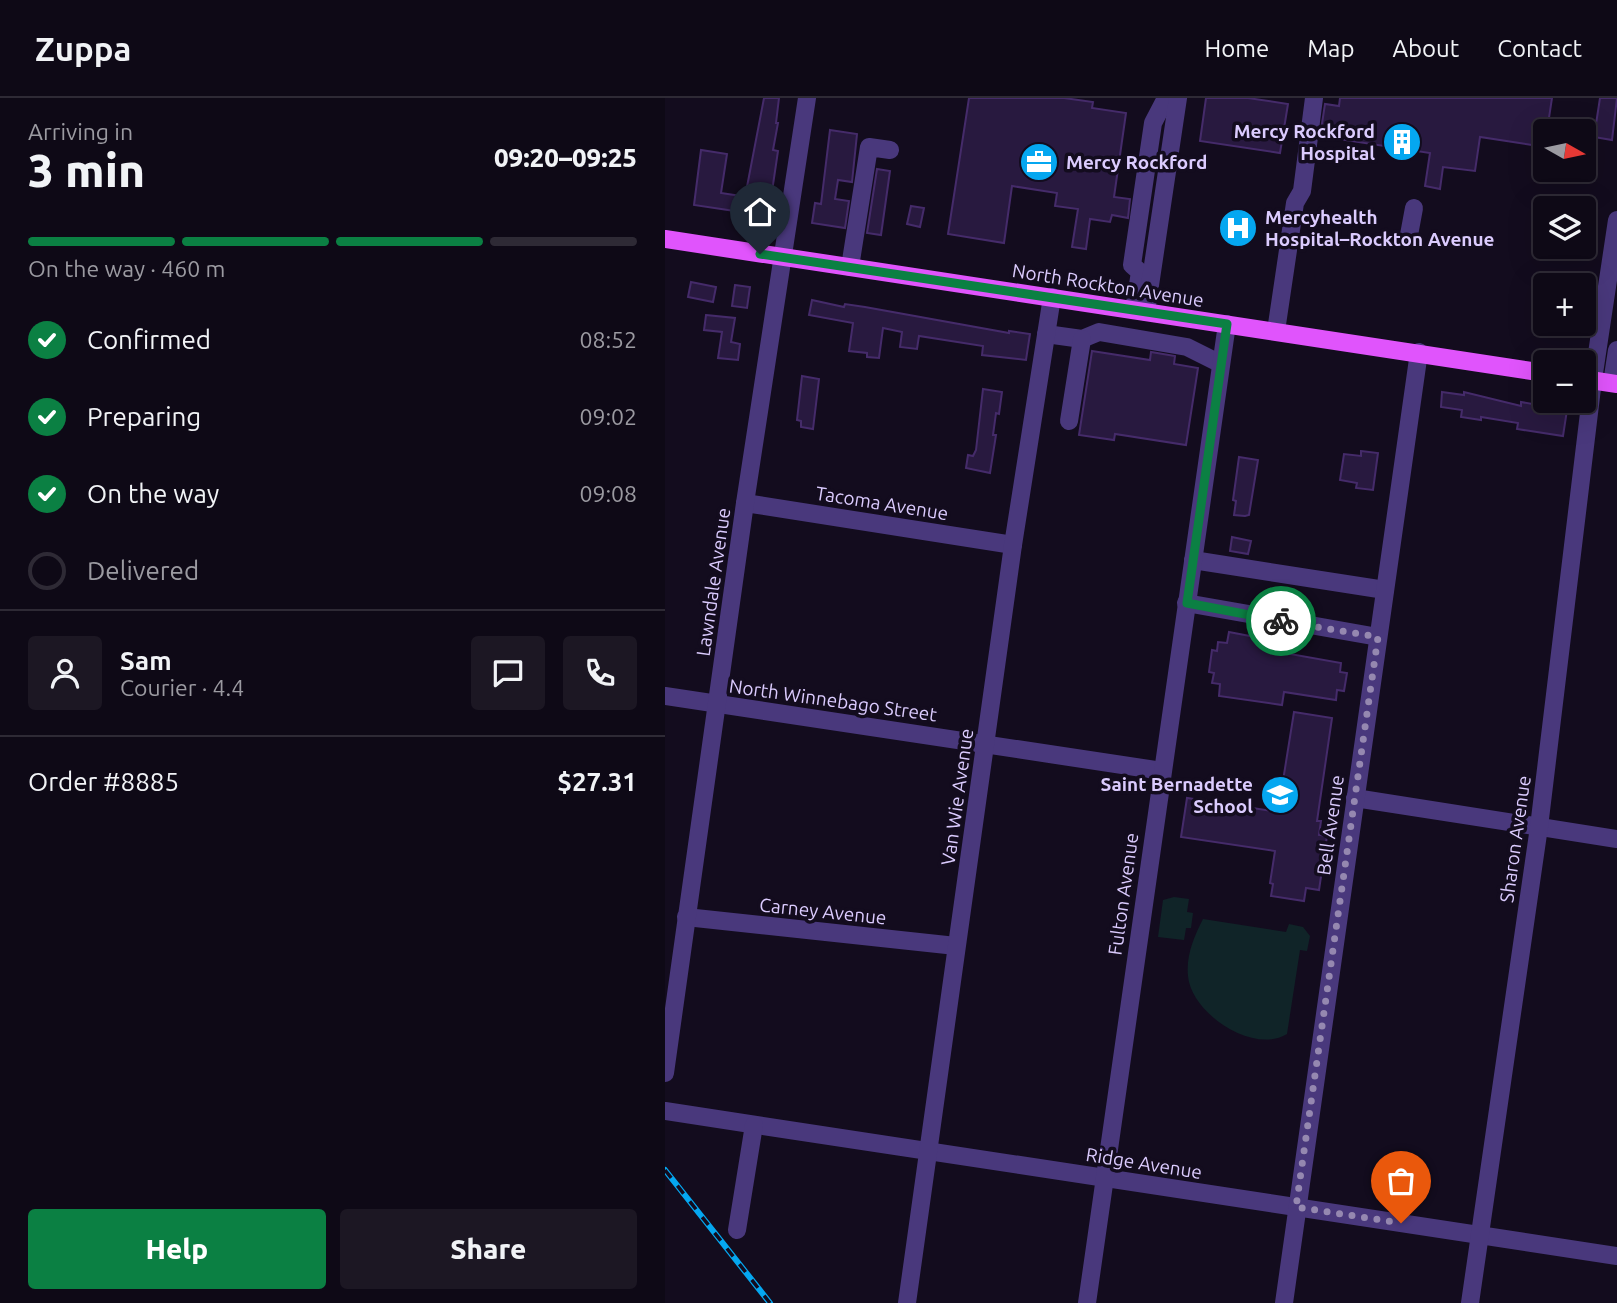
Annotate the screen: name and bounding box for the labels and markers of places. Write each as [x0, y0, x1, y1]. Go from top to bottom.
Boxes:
place label: Mercy Rockford Hospital [1234, 120, 1375, 164]
building icon: Mercy Rockford Hospital [1381, 121, 1423, 163]
office icon: Mercy Rockford [1018, 141, 1060, 183]
place label: Mercy Rockford [1066, 151, 1207, 173]
pin [730, 182, 790, 254]
place label: Mercyhealth Hospital–Rockton Avenue [1265, 206, 1495, 250]
hospital icon: Mercyhealth Hospital–Rockton Avenue [1217, 207, 1259, 249]
place label: Saint Bernadette School [1100, 773, 1253, 817]
school or university icon: Saint Bernadette School [1259, 774, 1301, 816]
pin [1371, 1151, 1431, 1223]

